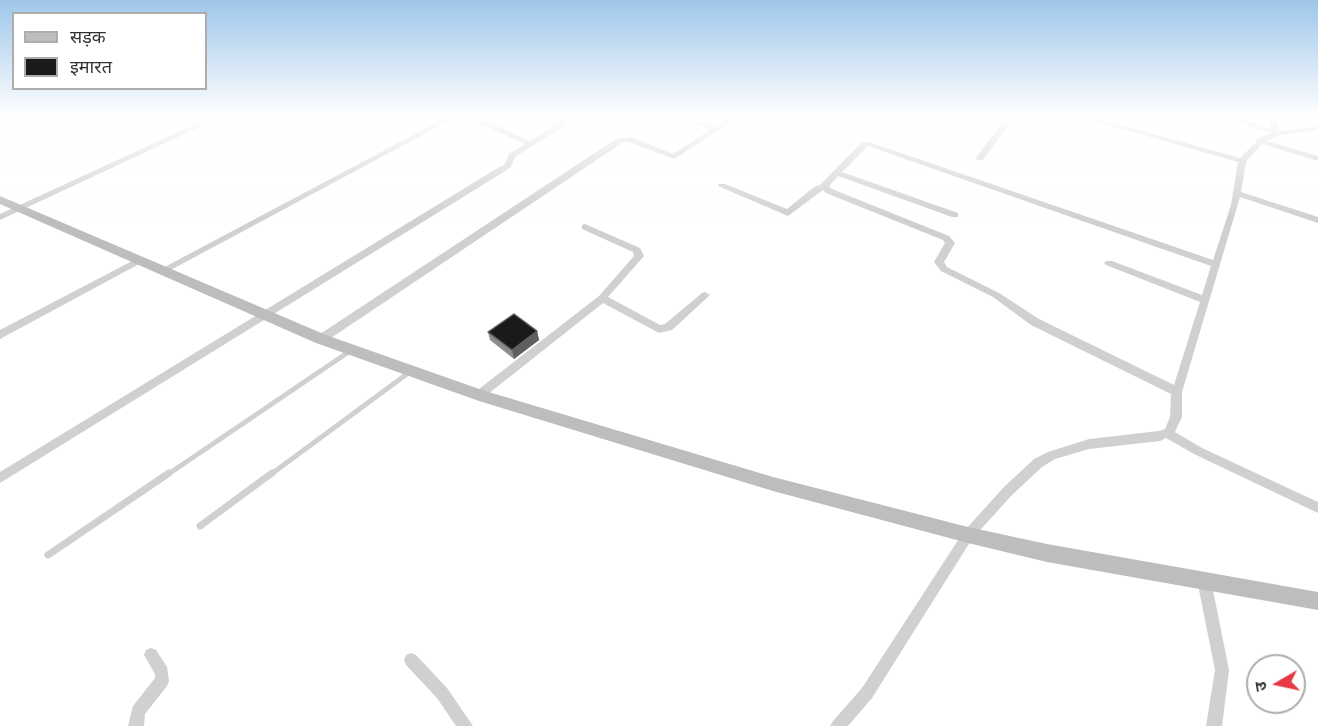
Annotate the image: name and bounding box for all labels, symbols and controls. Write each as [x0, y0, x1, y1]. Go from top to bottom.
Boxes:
legend [12, 12, 207, 90]
text: सड़क [70, 25, 106, 47]
text: इमारत [70, 55, 112, 77]
north arrow [1246, 654, 1306, 714]
text: उ [1250, 680, 1270, 693]

